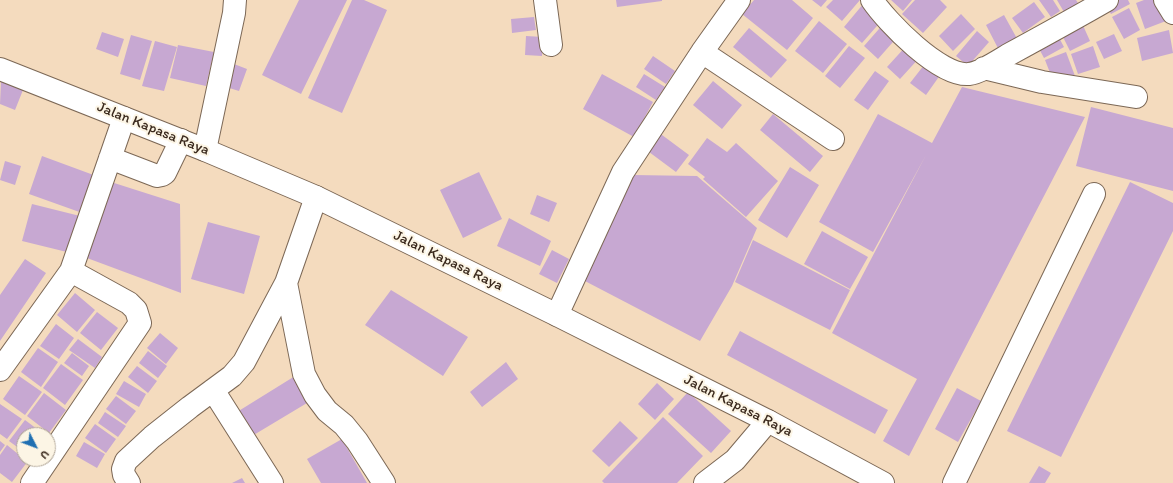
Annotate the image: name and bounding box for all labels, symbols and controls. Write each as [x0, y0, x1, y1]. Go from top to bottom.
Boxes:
street label: Jalan Kapasa Raya [94, 98, 212, 160]
street label: Jalan Kapasa Raya [390, 227, 506, 295]
street label: Jalan Kapasa Raya [681, 371, 795, 441]
north arrow [16, 427, 56, 467]
text: U [37, 448, 52, 462]

